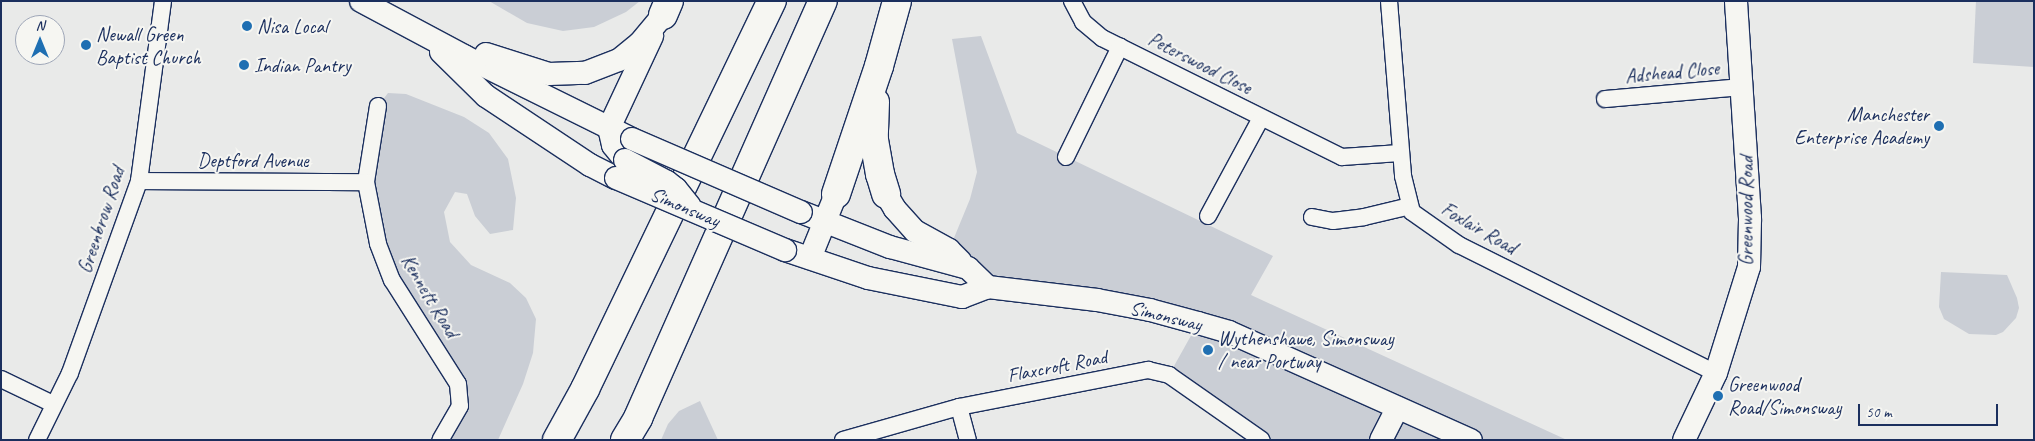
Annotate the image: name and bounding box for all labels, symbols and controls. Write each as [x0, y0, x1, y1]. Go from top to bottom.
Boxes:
place label: Nisa Local [257, 14, 327, 38]
north arrow [15, 15, 65, 65]
text: N [36, 17, 44, 34]
marker: Nisa Local [241, 20, 253, 32]
place label: Newall Green Baptist Church [96, 22, 201, 69]
street label: Peterswood Close [1144, 27, 1256, 99]
marker: Newall Green Baptist Church [80, 39, 92, 51]
place label: Indian Pantry [254, 53, 351, 77]
street label: Adshead Close [1624, 56, 1720, 88]
marker: Indian Pantry [238, 59, 250, 71]
place label: Manchester Enterprise Academy [1794, 102, 1929, 149]
marker: Manchester Enterprise Academy [1933, 120, 1945, 132]
street label: Deptford Avenue [197, 148, 309, 172]
street label: Greenwood Road [1734, 156, 1758, 266]
street label: Greenbrow Road [73, 164, 129, 276]
street label: Simonsway [647, 182, 723, 232]
street label: Foxlair Road [1437, 197, 1521, 259]
street label: Kennett Road [396, 251, 464, 341]
street label: Simonsway [1128, 295, 1204, 337]
place label: Wythenshawe, Simonsway / near Portway [1218, 326, 1394, 373]
marker: Wythenshawe, Simonsway / near Portway [1202, 344, 1214, 356]
street label: Flaxcroft Road [1006, 345, 1108, 387]
place label: Greenwood Road/Simonsway [1728, 372, 1841, 419]
marker: Greenwood Road/Simonsway [1712, 390, 1724, 402]
scale bar [1860, 394, 2000, 426]
text: 50 m [1866, 403, 1892, 422]

